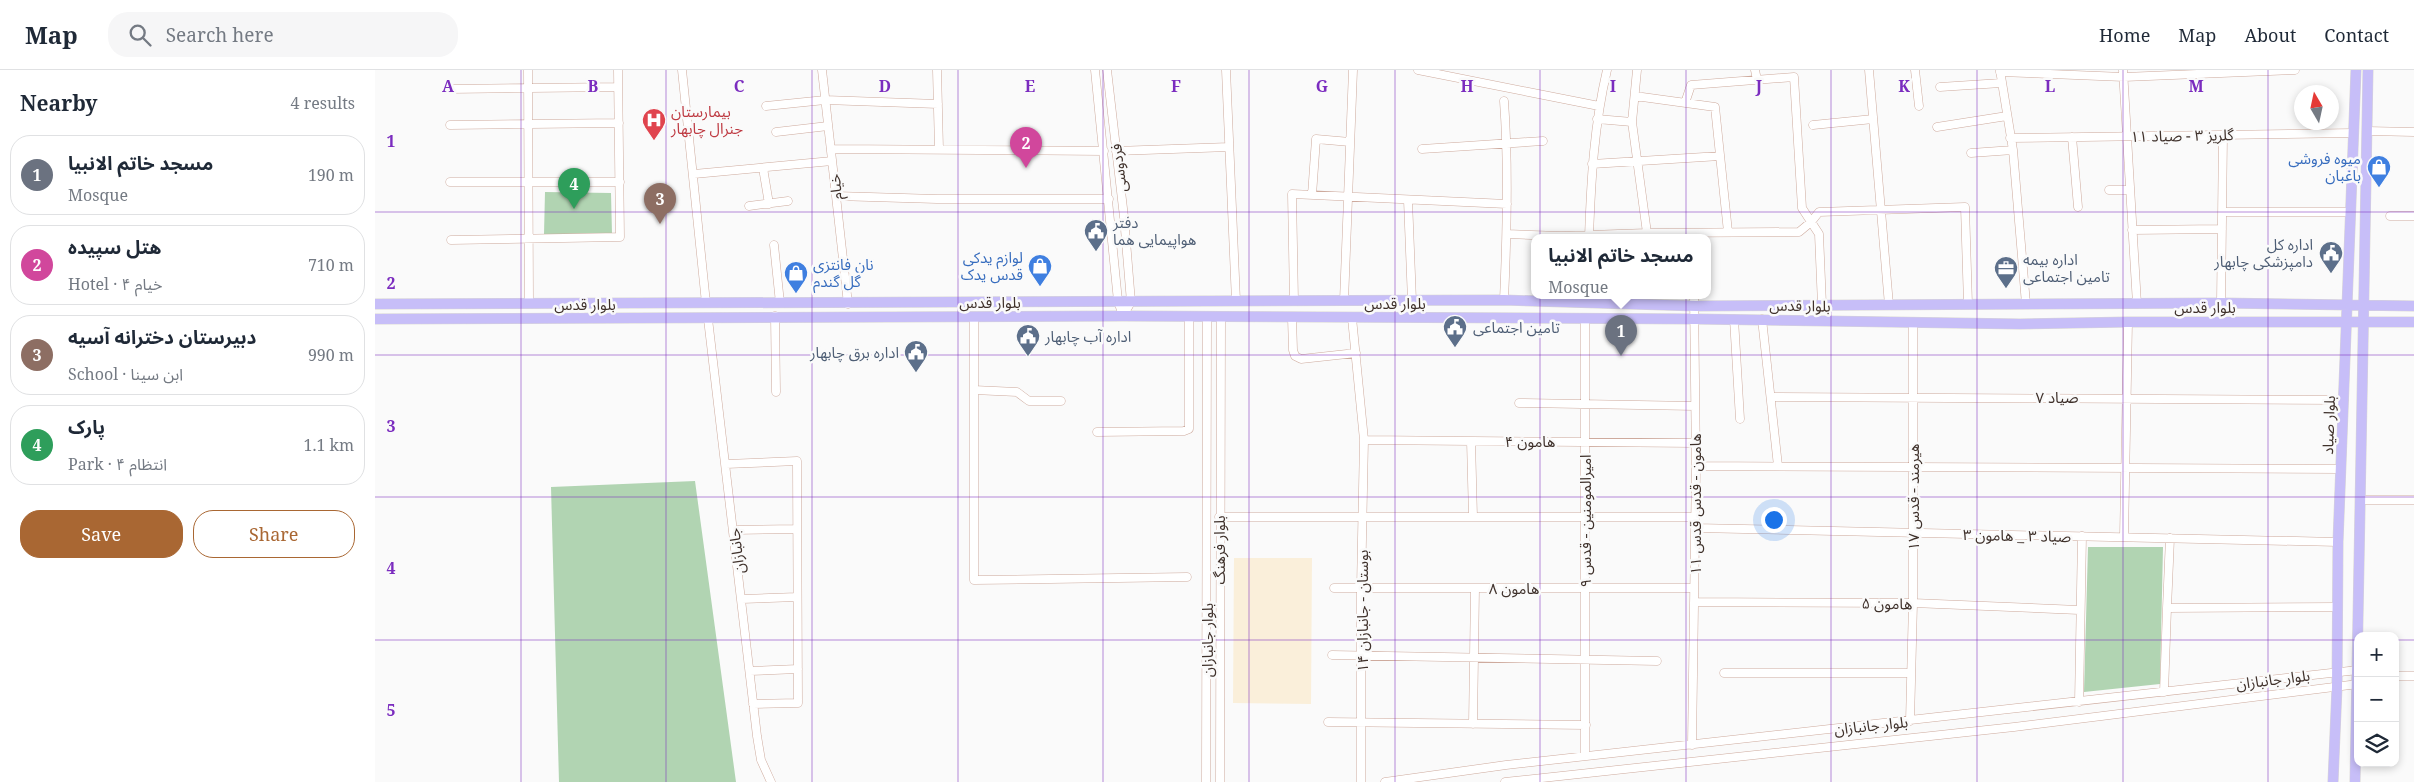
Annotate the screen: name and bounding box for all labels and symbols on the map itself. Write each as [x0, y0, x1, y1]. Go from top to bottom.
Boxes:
text: A [442, 75, 455, 97]
text: B [588, 75, 599, 97]
text: C [734, 75, 745, 97]
text: D [879, 75, 891, 97]
text: E [1025, 75, 1035, 97]
text: F [1171, 75, 1181, 97]
text: G [1316, 75, 1328, 97]
text: H [1460, 75, 1474, 97]
text: I [1610, 75, 1616, 97]
text: J [1755, 75, 1763, 97]
text: K [1898, 75, 1910, 97]
text: L [2045, 75, 2055, 97]
text: M [2188, 75, 2204, 97]
north arrow [2294, 85, 2339, 130]
place label: بیمارستان جنرال چابهار [670, 101, 743, 139]
hospital icon: بیمارستان جنرال چابهار [641, 107, 667, 141]
street label: گلریز ۳ - صیاد ۱۱ [2130, 124, 2235, 146]
pin: 2 [1010, 127, 1042, 168]
text: 1 [386, 130, 396, 152]
street label: فردوسی [1105, 142, 1131, 193]
place label: میوه فروشی باغبان [2288, 148, 2361, 185]
shop icon: میوه فروشی باغبان [2366, 154, 2392, 188]
pin: 4 [558, 168, 590, 209]
street label: خیام [824, 173, 848, 201]
pin: 3 [644, 183, 676, 224]
place label: دفتر هواپیمایی هما [1112, 212, 1196, 250]
public building icon: دفتر هواپیمایی هما [1083, 218, 1109, 252]
place label: اداره کل دامپزشکی چابهار [2213, 234, 2313, 272]
public building icon: اداره کل دامپزشکی چابهار [2318, 240, 2344, 274]
place label: لوازم یدکی قدس یدک [961, 247, 1023, 284]
place label: اداره بیمه تامین اجتماعی [2023, 249, 2110, 286]
shop icon: لوازم یدکی قدس یدک [1027, 253, 1053, 287]
place label: نان فانتزی گل گندم [813, 254, 874, 293]
office icon: اداره بیمه تامین اجتماعی [1993, 255, 2019, 289]
shop icon: نان فانتزی گل گندم [783, 260, 809, 294]
text: 2 [386, 272, 396, 294]
street label: بلوار قدس [959, 292, 1021, 312]
street label: بلوار قدس [1364, 293, 1426, 313]
street label: بلوار قدس [554, 294, 616, 314]
street label: بلوار قدس [1769, 294, 1831, 316]
street label: بلوار قدس [2174, 297, 2236, 317]
public building icon: تامین اجتماعی [1442, 314, 1468, 348]
pin: 1 [1605, 315, 1637, 356]
place label: تامین اجتماعی [1473, 317, 1560, 337]
public building icon: اداره آب چابهار [1015, 323, 1041, 357]
place label: اداره آب چابهار [1044, 326, 1131, 347]
public building icon: اداره برق چابهار [903, 339, 929, 373]
place label: اداره برق چابهار [809, 342, 899, 363]
street label: صیاد ۷ [2035, 387, 2079, 407]
street label: بلوار صیاد [2317, 395, 2339, 455]
text: 3 [386, 415, 396, 437]
street label: هامون ۴ [1505, 431, 1555, 451]
street label: هامون - قدس قدس ۱۱ [1685, 433, 1705, 575]
street label: هیرمند - قدس ۱۷ [1903, 444, 1923, 550]
street label: امیرالمومنین - قدس ۹ [1575, 454, 1595, 588]
your location [1761, 507, 1787, 533]
street label: بلوار فرهنگ [1209, 515, 1229, 585]
street label: صیاد ۳ _ هامون ۳ [1963, 524, 2071, 546]
street label: جانبازان [723, 527, 749, 575]
street label: بوستان - جانبازان ۱۴ [1352, 550, 1372, 672]
text: 4 [386, 557, 396, 579]
street label: هامون ۸ [1489, 578, 1539, 598]
street label: هامون ۵ [1861, 593, 1913, 613]
street label: بلوار جانبازان [1197, 603, 1217, 677]
street label: بلوار جانبازان [2235, 665, 2311, 693]
text: 5 [386, 699, 396, 721]
street label: بلوار جانبازان [1833, 711, 1909, 739]

